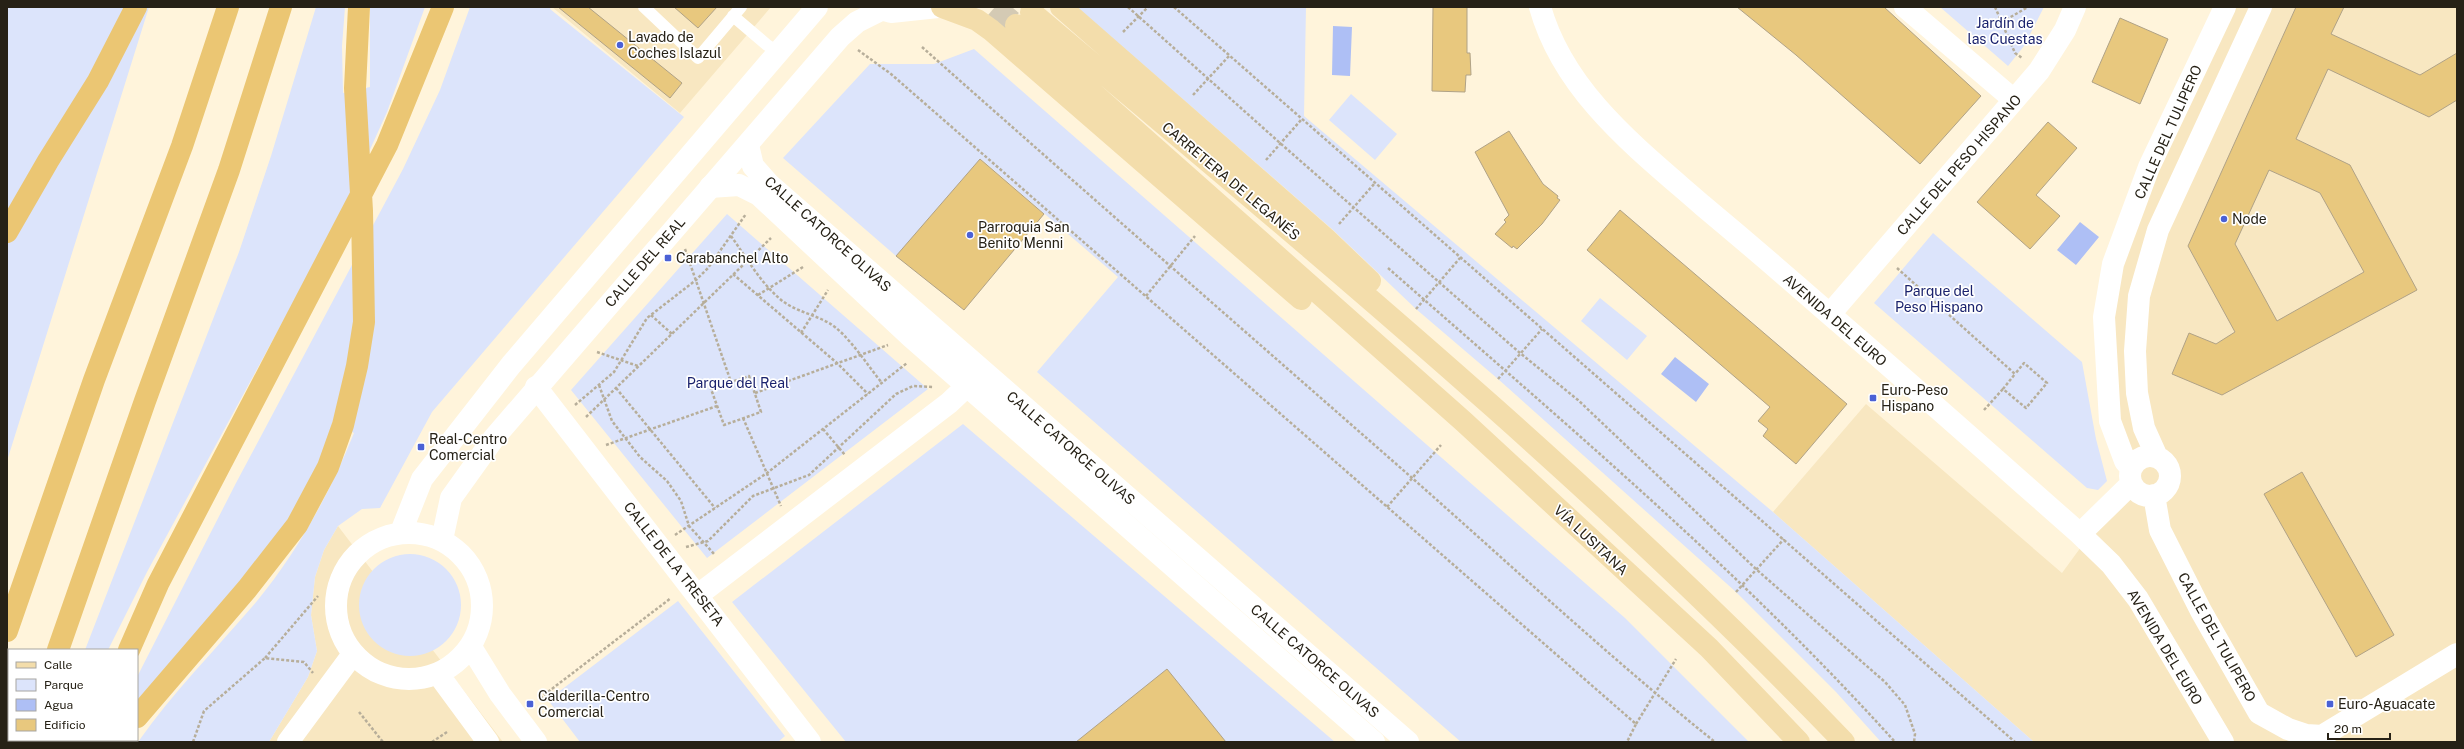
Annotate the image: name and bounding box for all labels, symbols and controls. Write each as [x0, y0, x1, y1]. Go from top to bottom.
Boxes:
park label: Jardín de las Cuestas [1967, 15, 2043, 47]
place label: Lavado de Coches Islazul [628, 29, 722, 61]
marker: Lavado de Coches Islazul [615, 40, 625, 50]
street label: CALLE DEL TULIPERO [2131, 62, 2205, 202]
street label: CALLE DEL PESO HISPANO [1894, 91, 2024, 239]
street label: CARRETERA DE LEGANÉS [1159, 118, 1304, 243]
street label: CALLE CATORCE OLIVAS [761, 173, 895, 295]
place label: Node [2232, 211, 2267, 227]
street label: CALLE DEL REAL [602, 214, 688, 310]
marker: Node [2219, 214, 2229, 224]
place label: Parroquia San Benito Menni [978, 219, 1070, 251]
marker: Parroquia San Benito Menni [965, 230, 975, 240]
place label: Carabanchel Alto [676, 250, 788, 266]
marker: Carabanchel Alto [663, 253, 673, 263]
street label: AVENIDA DEL EURO [1780, 271, 1890, 369]
park label: Parque del Peso Hispano [1895, 283, 1983, 315]
park label: Parque del Real [687, 375, 789, 391]
place label: Euro-Peso Hispano [1881, 382, 1948, 414]
street label: CALLE CATORCE OLIVAS [1004, 388, 1138, 508]
marker: Euro-Peso Hispano [1868, 393, 1878, 403]
place label: Real-Centro Comercial [429, 431, 507, 463]
marker: Real-Centro Comercial [416, 442, 426, 452]
street label: CALLE DE LA TRESETA [621, 499, 727, 629]
street label: VÍA LUSITANA [1551, 501, 1632, 578]
street label: CALLE DEL TULIPERO [2175, 570, 2259, 704]
street label: AVENIDA DEL EURO [2124, 586, 2206, 708]
street label: CALLE CATORCE OLIVAS [1248, 601, 1382, 721]
legend [8, 649, 138, 741]
text: Calle [44, 658, 73, 672]
text: Parque [44, 678, 84, 692]
place label: Calderilla-Centro Comercial [538, 688, 650, 720]
place label: Euro-Aguacate [2338, 696, 2435, 712]
text: Agua [44, 698, 73, 712]
marker: Calderilla-Centro Comercial [525, 699, 535, 709]
marker: Euro-Aguacate [2325, 699, 2335, 709]
scale bar [2328, 715, 2390, 741]
text: Edificio [44, 718, 86, 732]
text: 20 m [2334, 722, 2362, 736]

